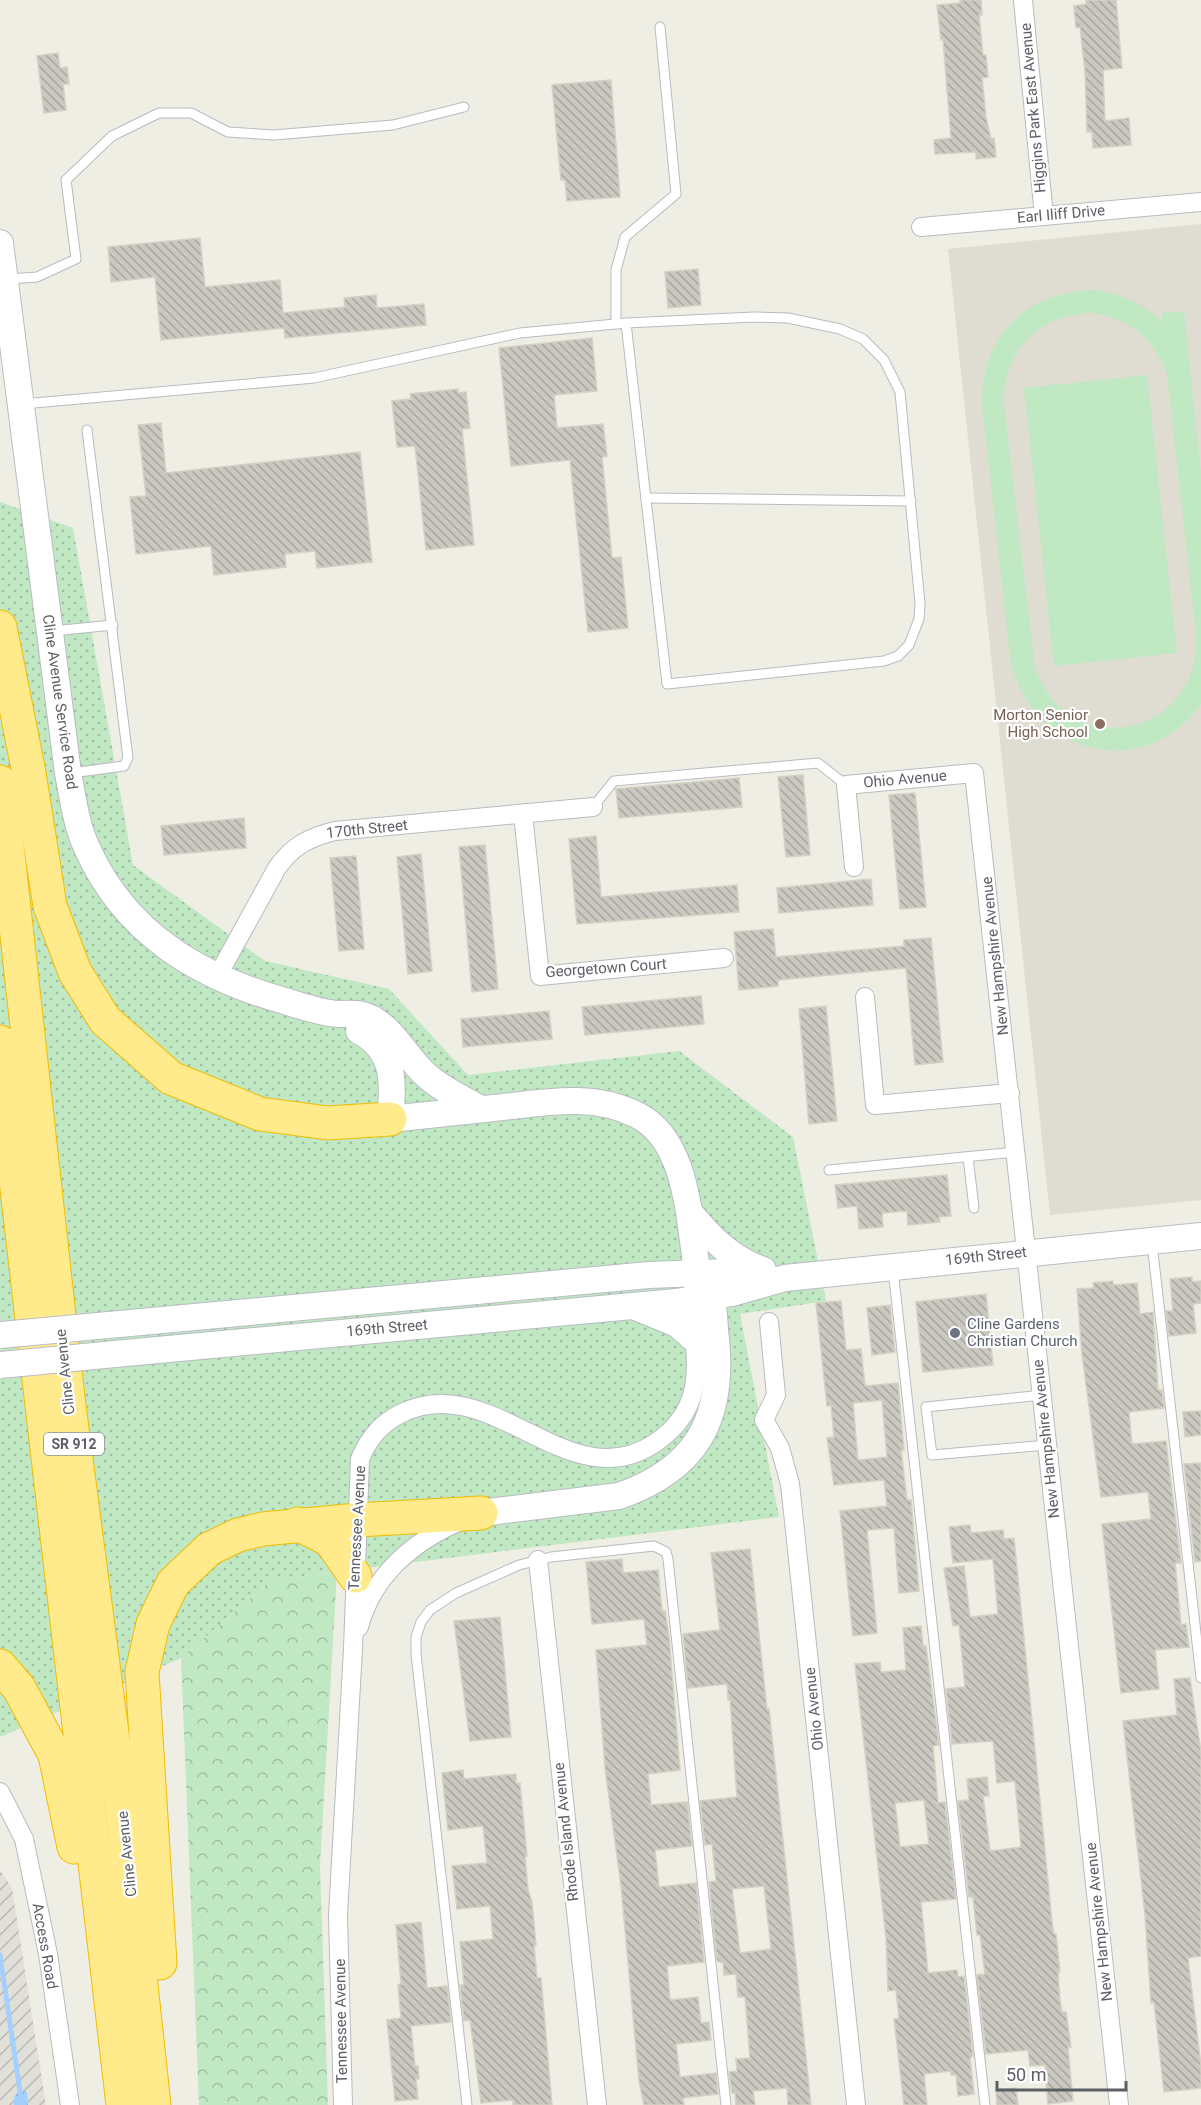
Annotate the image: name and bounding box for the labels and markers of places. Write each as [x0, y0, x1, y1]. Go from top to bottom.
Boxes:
place label: Morton Senior High School [993, 706, 1088, 741]
marker: Morton Senior High School [1093, 717, 1107, 731]
place label: Cline Gardens Christian Church [967, 1315, 1078, 1350]
marker: Cline Gardens Christian Church [948, 1326, 962, 1340]

